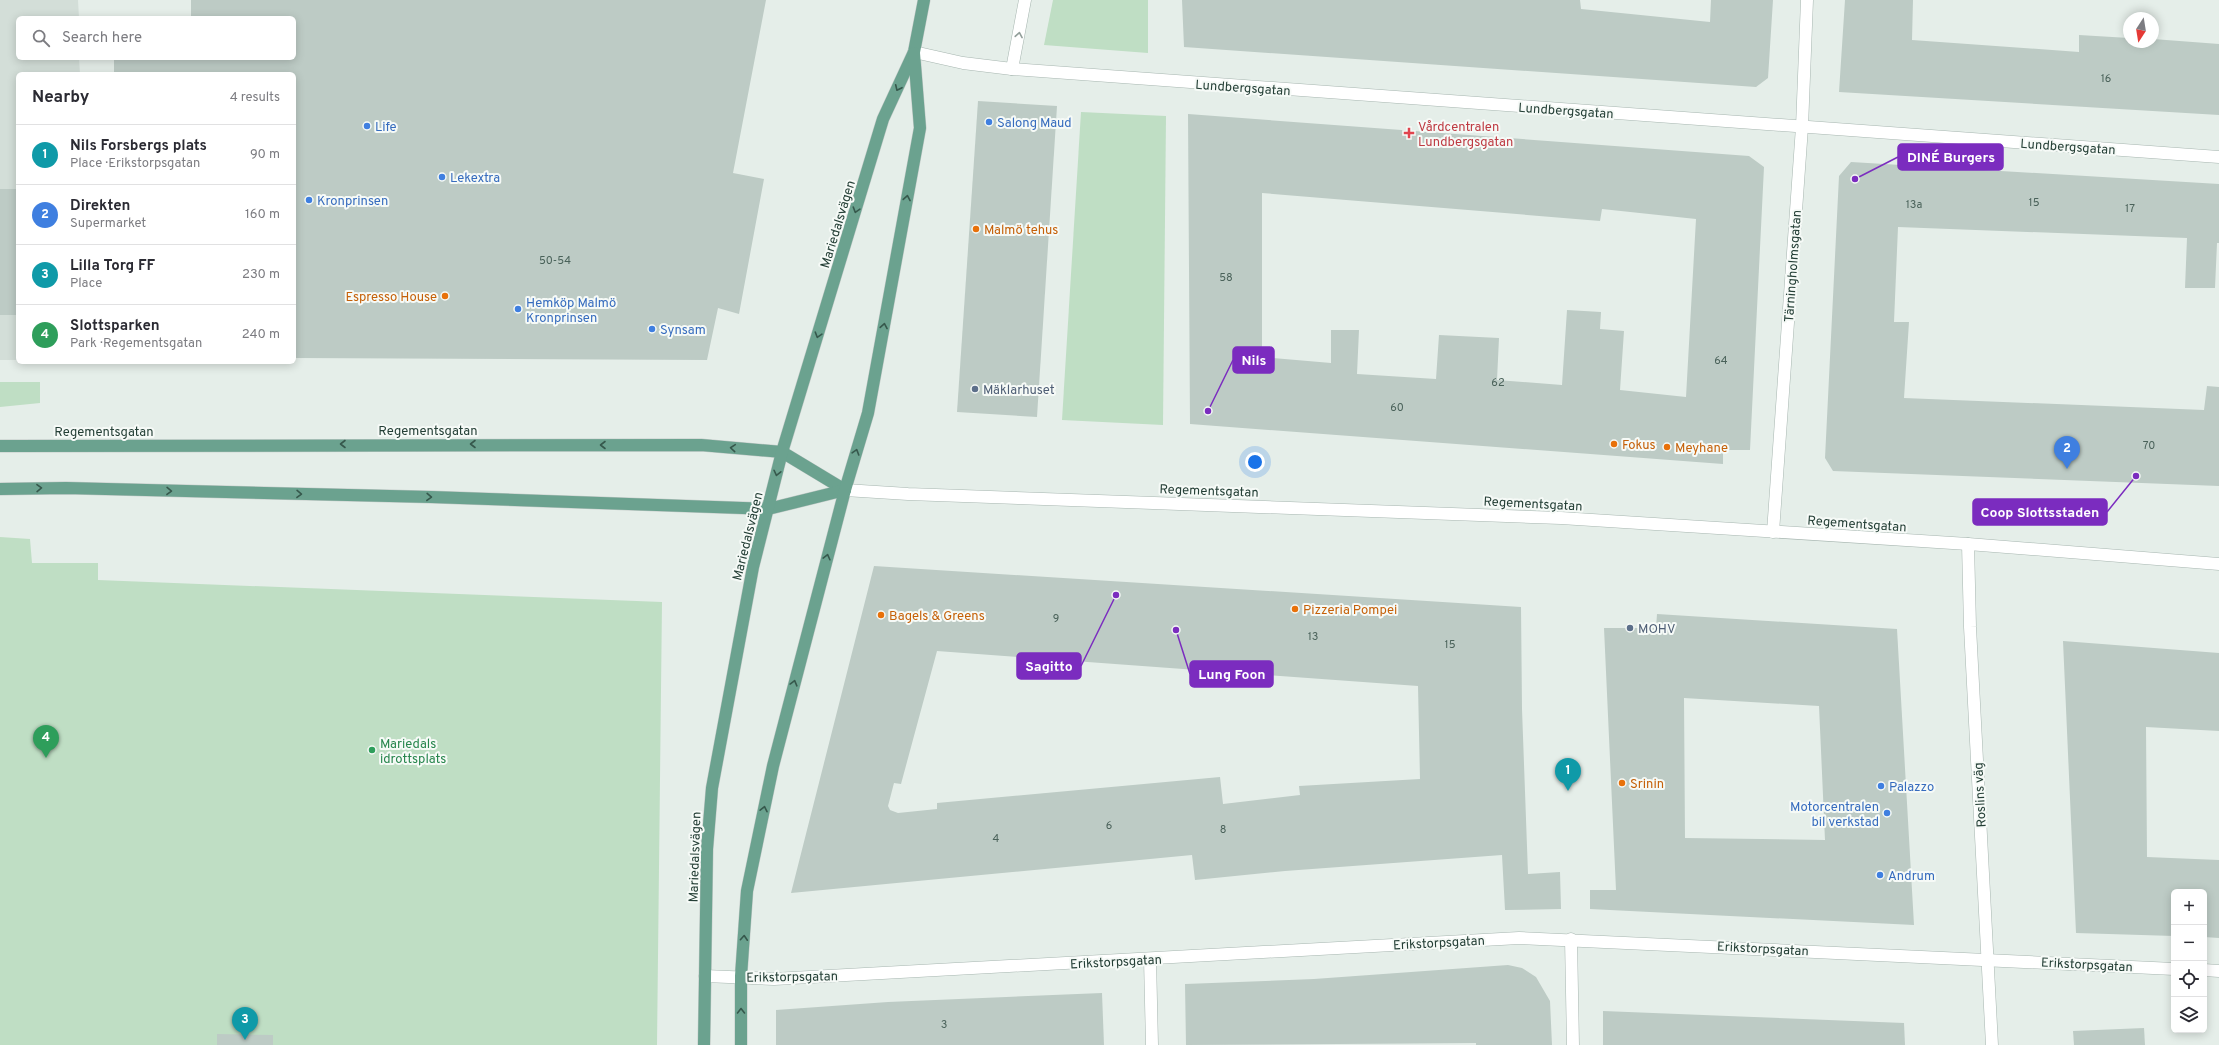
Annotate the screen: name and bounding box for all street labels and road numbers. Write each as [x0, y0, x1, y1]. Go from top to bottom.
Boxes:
street label: Lundbergsgatan [1195, 78, 1291, 100]
street label: Lundbergsgatan [1518, 101, 1614, 123]
street label: Lundbergsgatan [2020, 137, 2116, 159]
street label: Mariedalsvägen [818, 179, 860, 270]
street label: Tärningholmsgatan [1782, 209, 1806, 323]
street label: Regementsgatan [378, 424, 478, 440]
street label: Regementsgatan [54, 425, 154, 441]
street label: Regementsgatan [1159, 482, 1259, 502]
street label: Mariedalsvägen [730, 490, 768, 583]
street label: Regementsgatan [1483, 494, 1583, 516]
street label: Regementsgatan [1807, 514, 1907, 536]
street label: Roslins väg [1971, 762, 1991, 828]
street label: Mariedalsvägen [686, 811, 706, 903]
street label: Erikstorpsgatan [1393, 934, 1485, 954]
street label: Erikstorpsgatan [1717, 940, 1809, 960]
street label: Erikstorpsgatan [1070, 953, 1162, 973]
street label: Erikstorpsgatan [2041, 956, 2133, 976]
street label: Erikstorpsgatan [746, 969, 838, 987]

